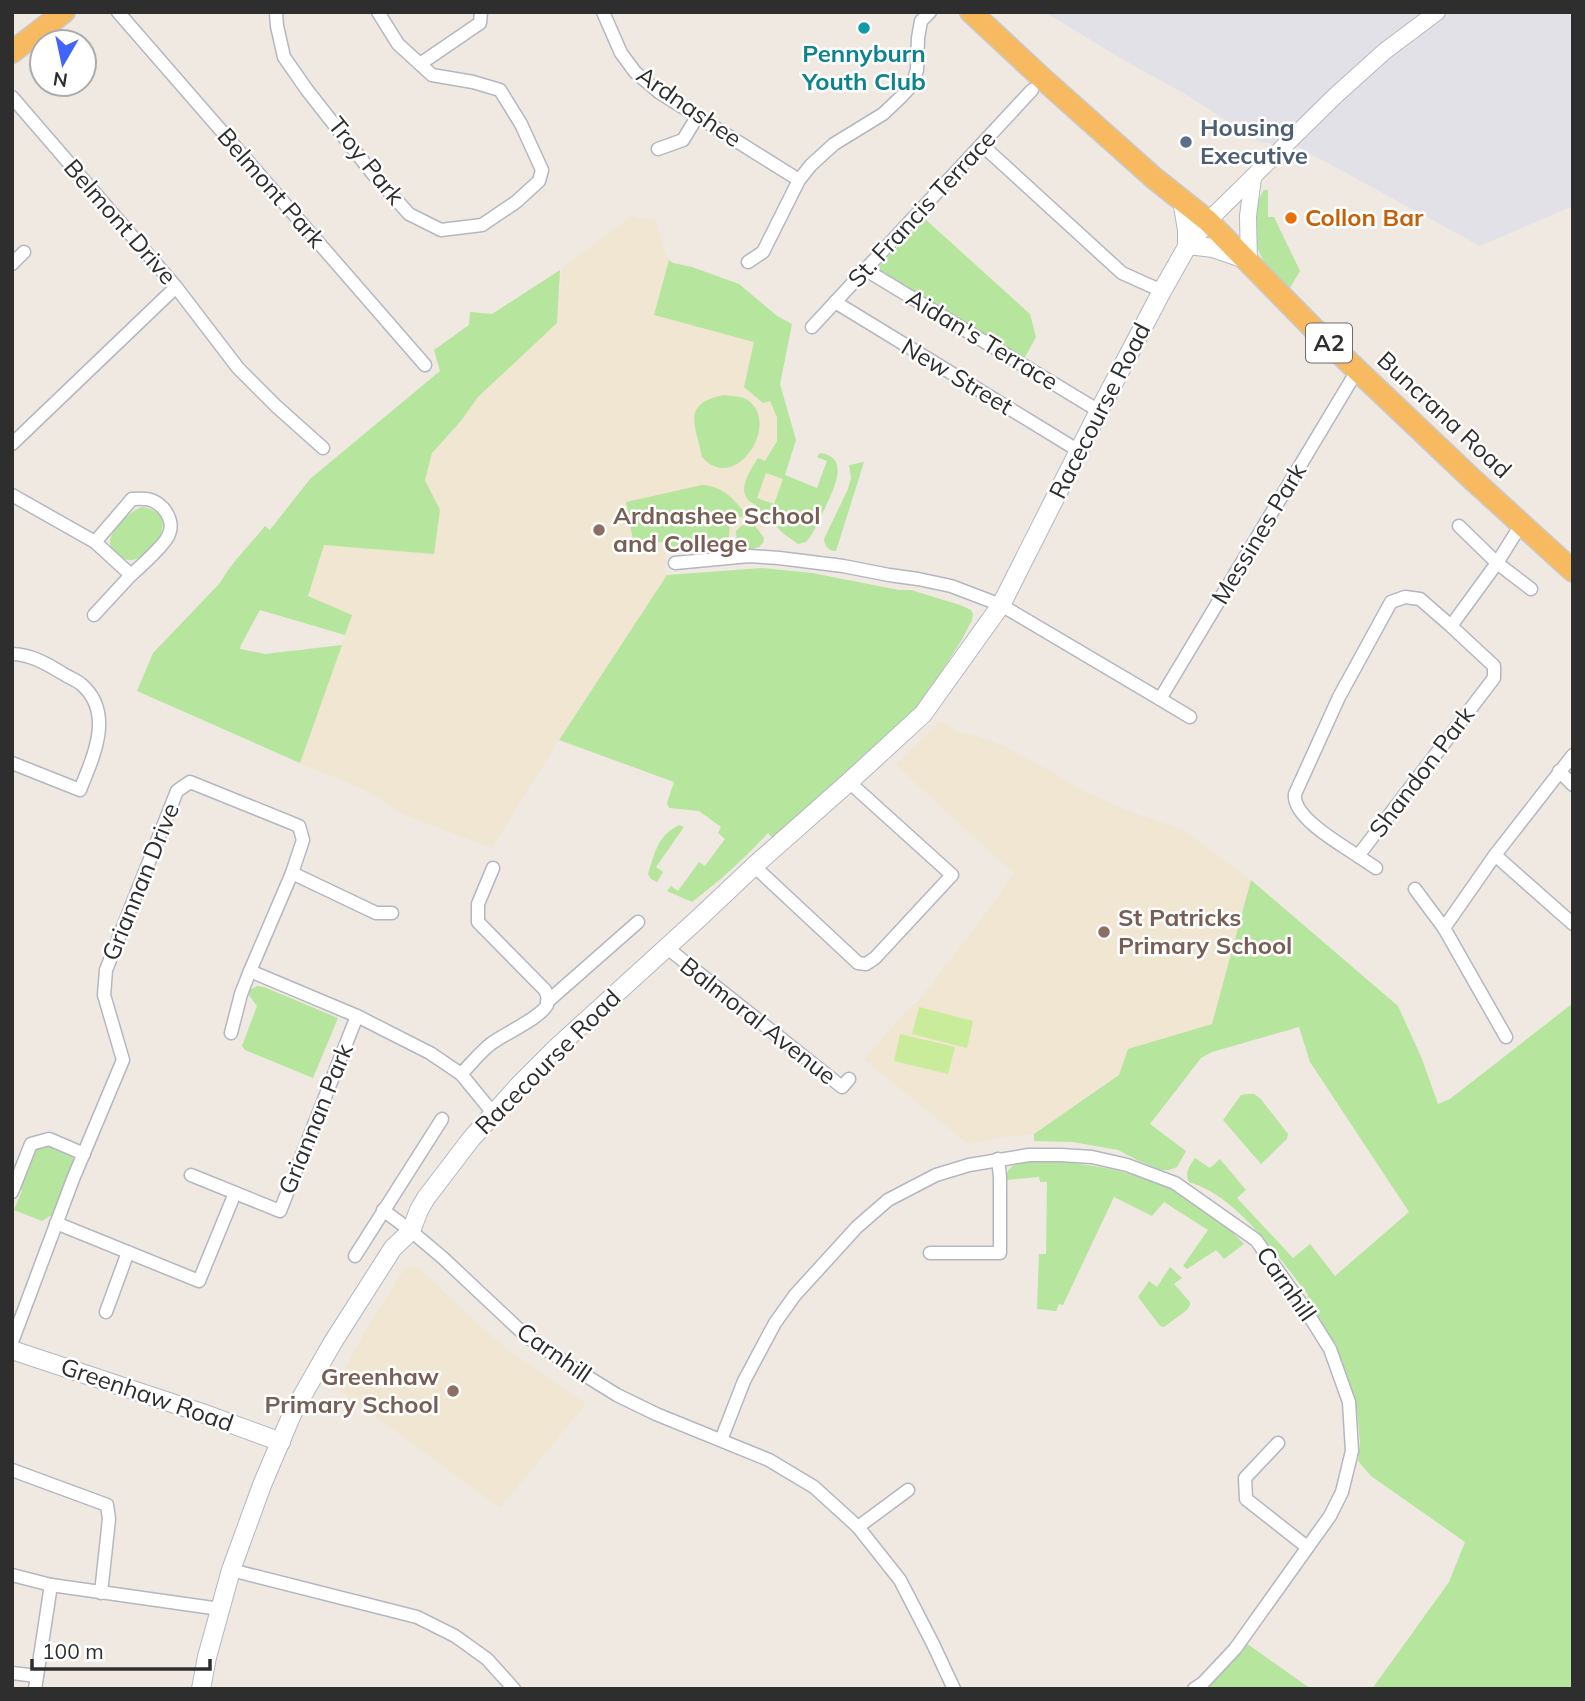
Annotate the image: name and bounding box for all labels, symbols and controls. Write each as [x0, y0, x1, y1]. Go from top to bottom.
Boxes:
marker: Pennyburn Youth Club [856, 20, 872, 36]
north arrow [28, 28, 98, 98]
place label: Pennyburn Youth Club [801, 38, 926, 96]
street label: Ardnashee [631, 59, 748, 153]
text: N [51, 67, 69, 93]
street label: Troy Park [322, 110, 412, 211]
place label: Housing Executive [1200, 112, 1308, 170]
street label: Belmont Park [212, 121, 332, 254]
street label: St. Francis Terrace [841, 124, 1002, 293]
marker: Housing Executive [1178, 134, 1194, 150]
street label: Belmont Drive [58, 152, 183, 290]
place label: Collon Bar [1305, 202, 1424, 232]
marker: Collon Bar [1283, 210, 1299, 226]
street label: Aidan's Terrace [901, 282, 1064, 396]
street label: Racecourse Road [1042, 318, 1156, 504]
road number: A2 [1306, 324, 1352, 362]
street label: New Street [897, 331, 1019, 421]
street label: Buncrana Road [1371, 344, 1518, 484]
street label: Messines Park [1204, 457, 1312, 609]
place label: Ardnashee School and College [613, 500, 821, 558]
marker: Ardnashee School and College [591, 522, 607, 538]
street label: Shandon Park [1362, 699, 1481, 843]
street label: Griannan Drive [95, 798, 185, 965]
place label: St Patricks Primary School [1118, 902, 1292, 960]
marker: St Patricks Primary School [1096, 924, 1112, 940]
street label: Balmoral Avenue [675, 950, 843, 1090]
street label: Racecourse Road [468, 982, 626, 1140]
street label: Griannan Park [271, 1038, 359, 1198]
street label: Carnhill [1250, 1240, 1323, 1327]
street label: Carnhill [511, 1316, 598, 1389]
street label: Greenhaw Road [57, 1350, 238, 1438]
place label: Greenhaw Primary School [265, 1361, 439, 1419]
marker: Greenhaw Primary School [445, 1383, 461, 1399]
scale bar [32, 1628, 210, 1672]
text: 100 m [42, 1638, 104, 1664]

